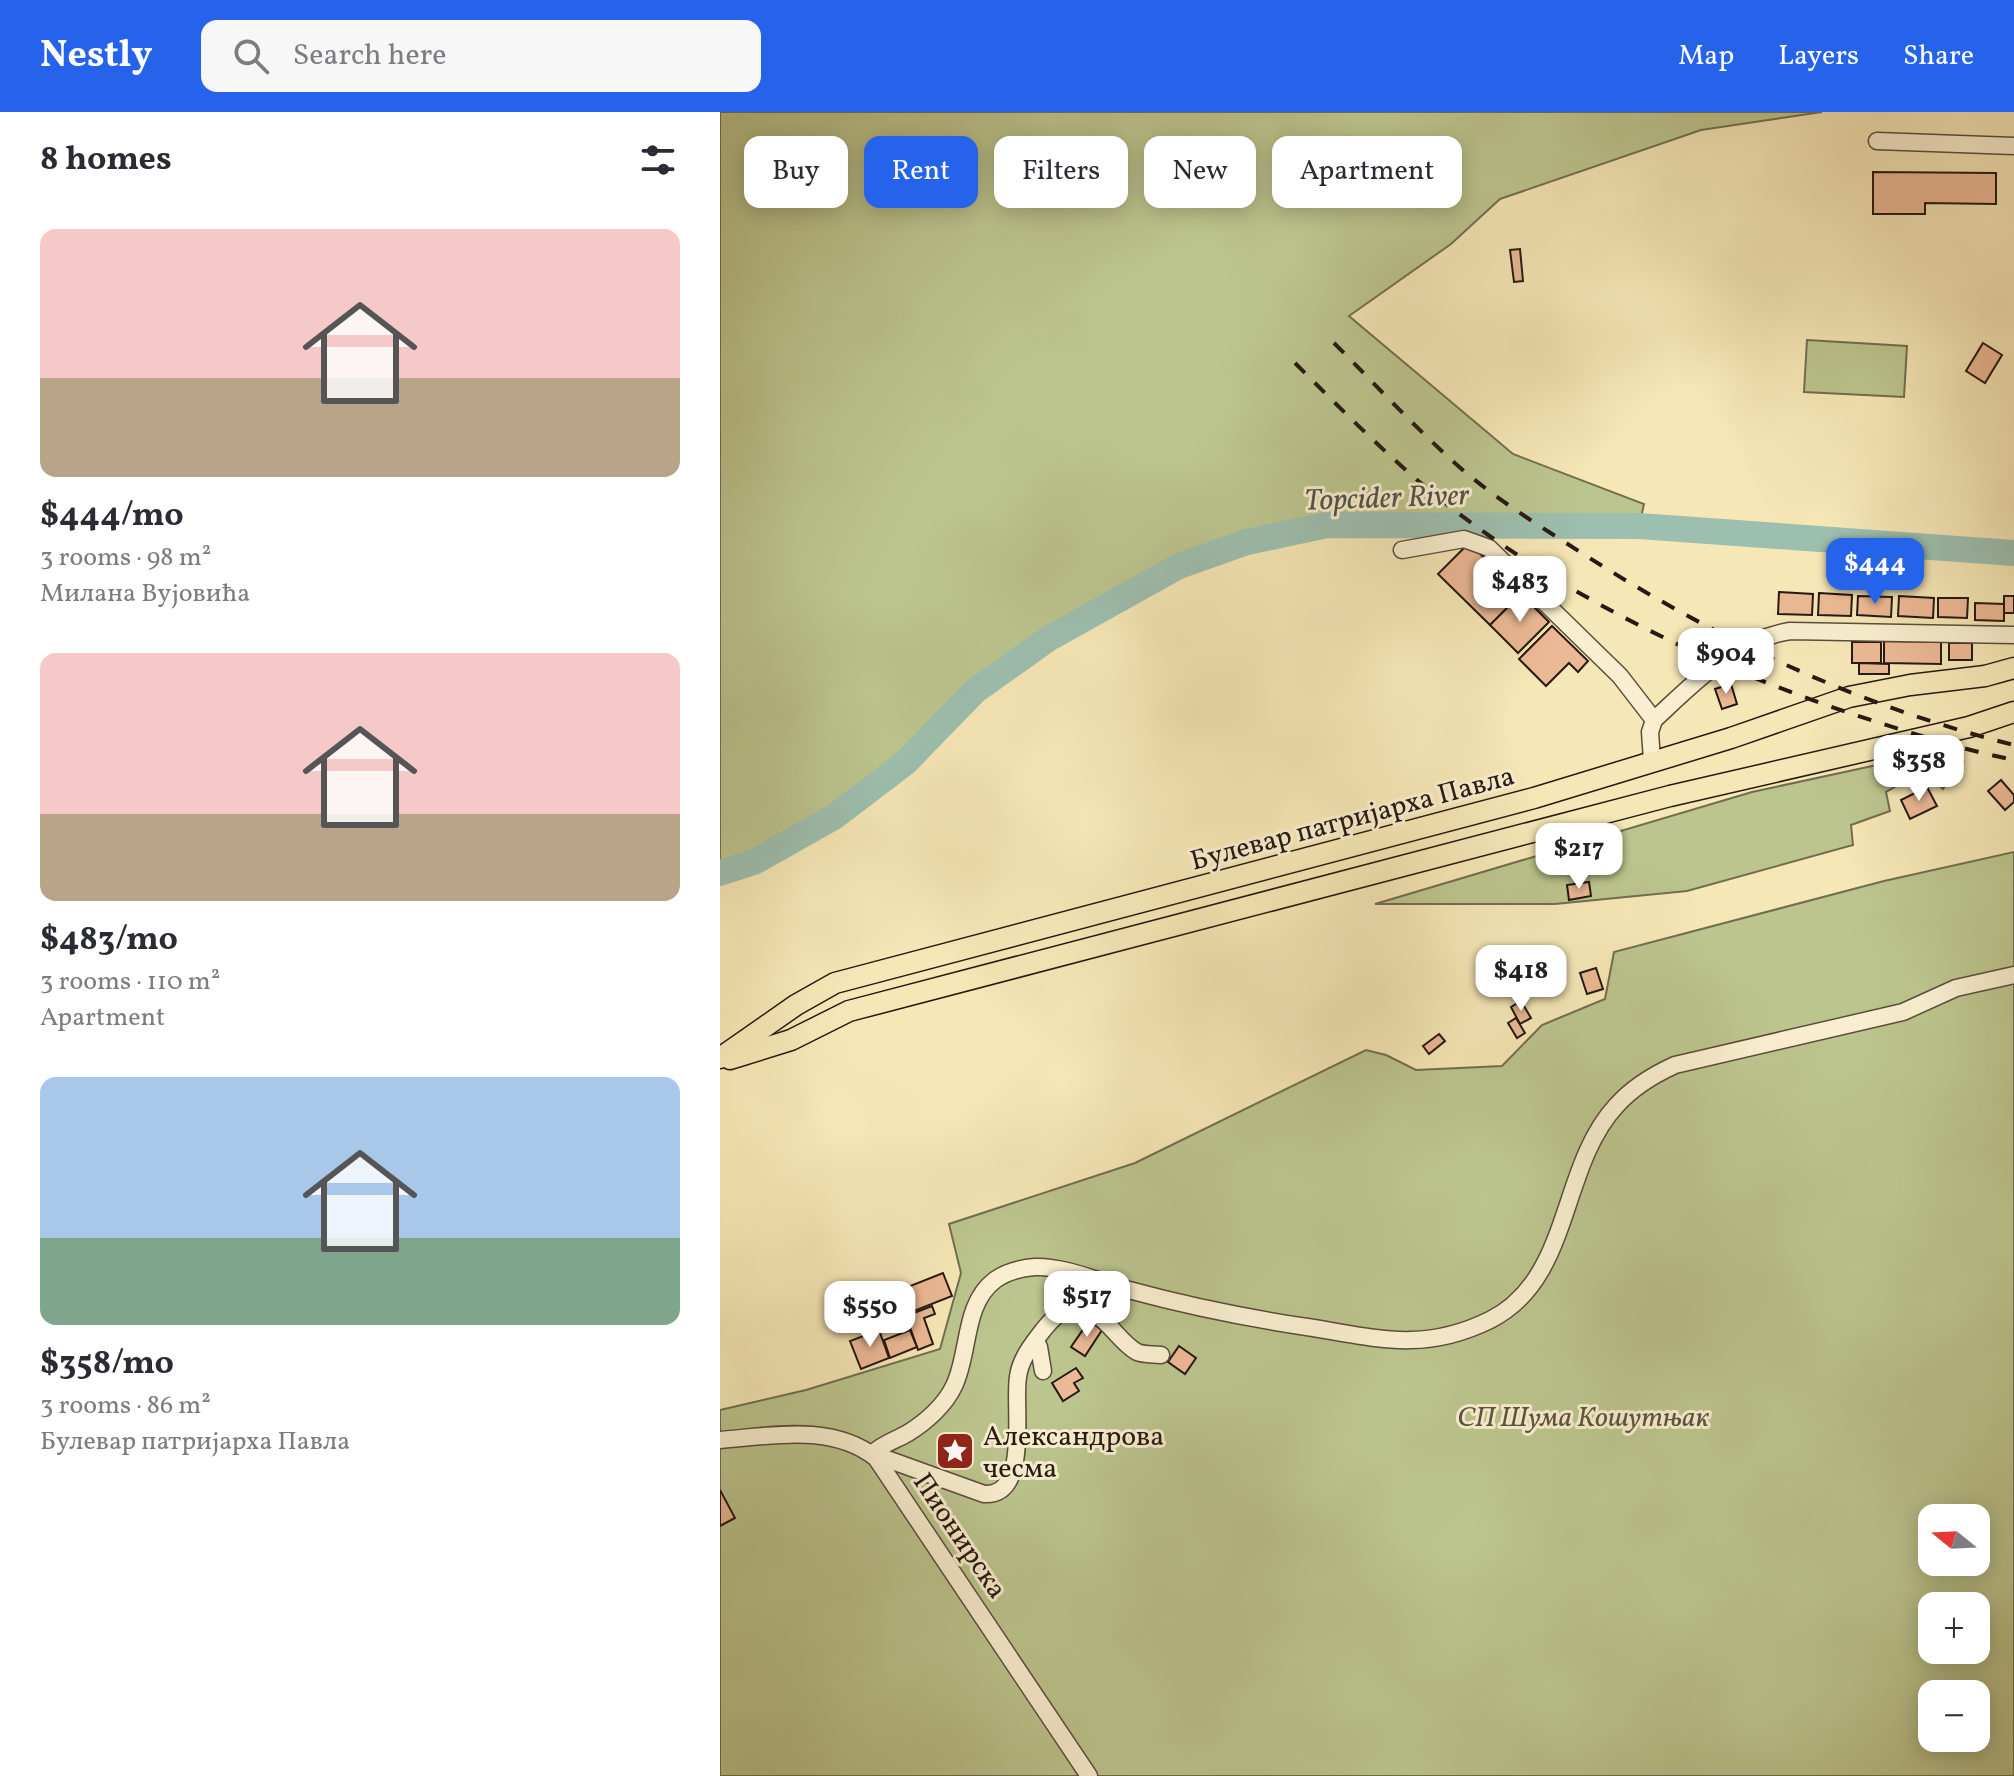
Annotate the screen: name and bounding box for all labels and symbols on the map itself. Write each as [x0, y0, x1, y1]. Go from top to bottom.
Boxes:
water label: Topcider River [1304, 475, 1471, 523]
pin: $444 [1828, 538, 1922, 606]
pin: $483 [1473, 556, 1567, 624]
pin: $904 [1679, 628, 1773, 696]
pin: $358 [1872, 735, 1966, 803]
street label: Булевар патријарха Павла [1186, 757, 1519, 881]
pin: $217 [1532, 823, 1626, 891]
pin: $418 [1474, 945, 1568, 1013]
pin: $517 [1040, 1271, 1134, 1339]
pin: $550 [823, 1281, 917, 1349]
park label: СП Шума Кошутњак [1457, 1399, 1710, 1438]
place label: Александрова чесма [983, 1418, 1164, 1489]
place icon: Александрова чесма [934, 1430, 976, 1472]
street label: Пионирска [902, 1466, 1015, 1607]
north arrow [1918, 1504, 1990, 1576]

